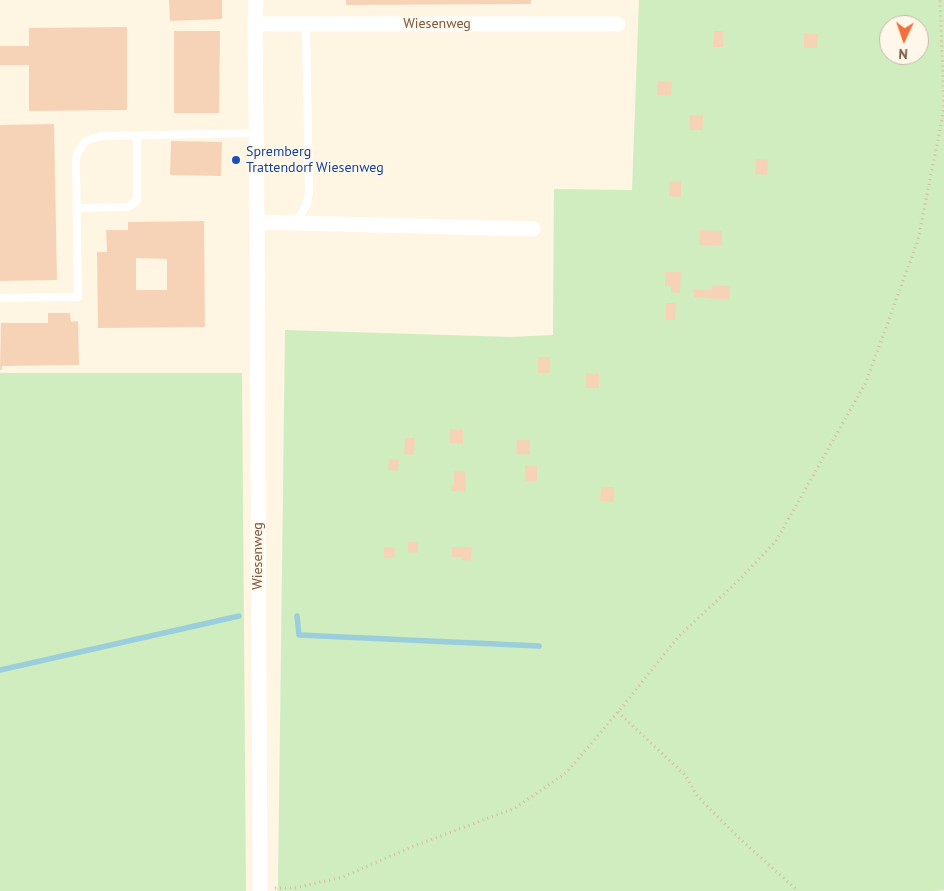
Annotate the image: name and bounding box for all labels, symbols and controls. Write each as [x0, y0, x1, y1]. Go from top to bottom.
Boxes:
north arrow [879, 15, 929, 65]
street label: Wiesenweg [403, 16, 471, 32]
text: N [898, 45, 908, 63]
place label: Spremberg Trattendorf Wiesenweg [246, 144, 384, 176]
marker: Spremberg Trattendorf Wiesenweg [230, 154, 242, 166]
street label: Wiesenweg [250, 522, 266, 590]

